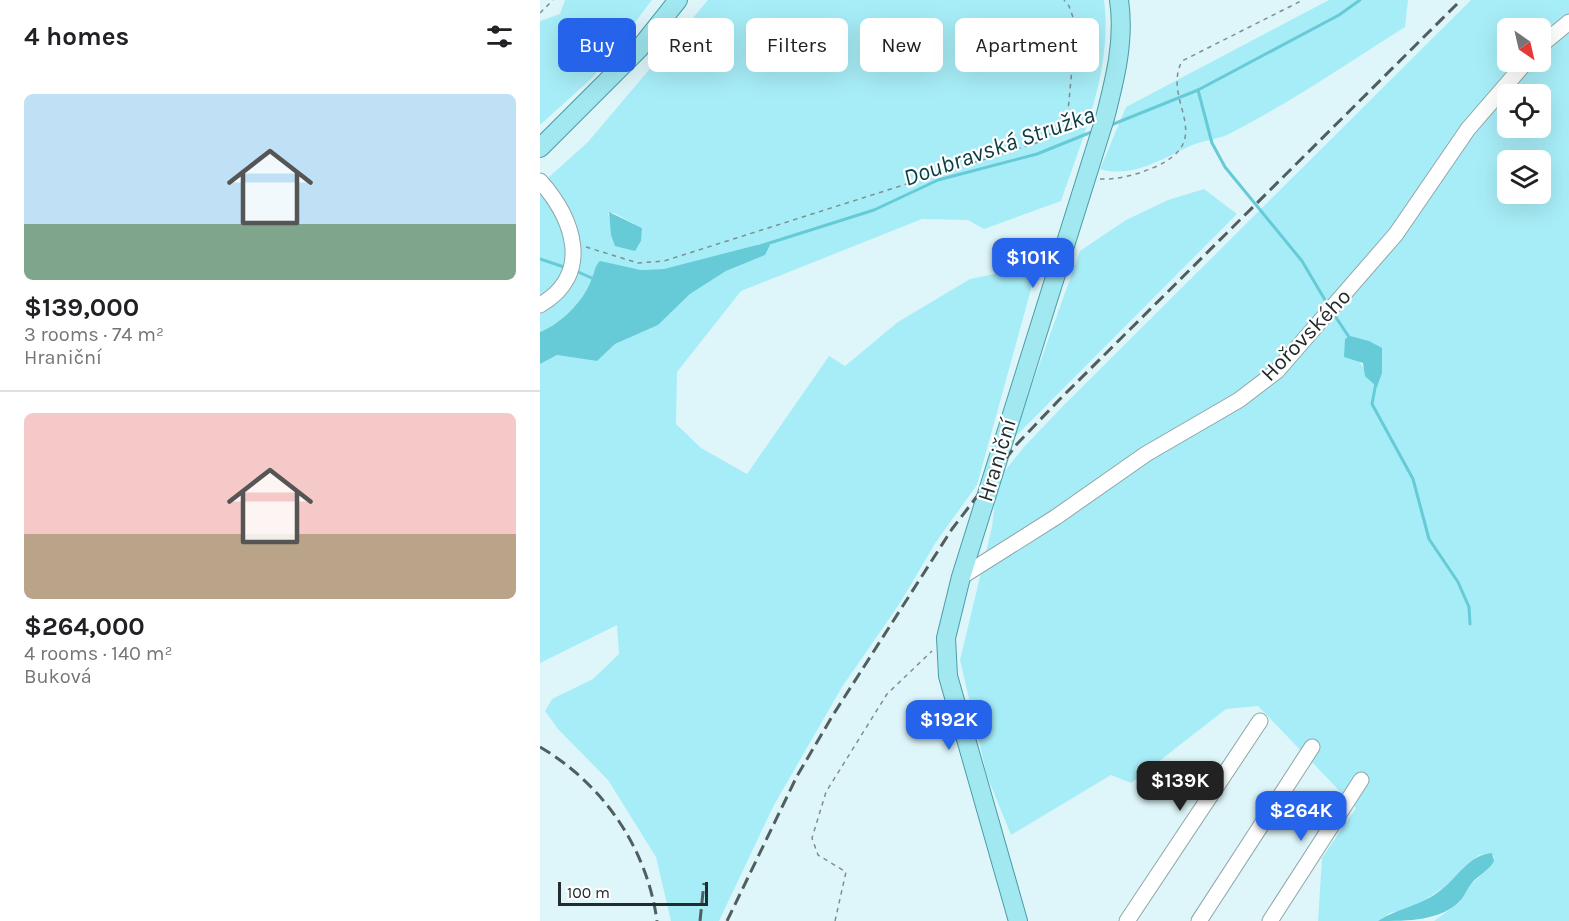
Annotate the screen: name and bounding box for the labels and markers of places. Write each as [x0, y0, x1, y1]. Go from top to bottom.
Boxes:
pin: $101K [991, 238, 1075, 289]
pin: $192K [907, 700, 991, 751]
pin: $139K [1138, 761, 1222, 812]
pin: $264K [1259, 791, 1343, 842]

